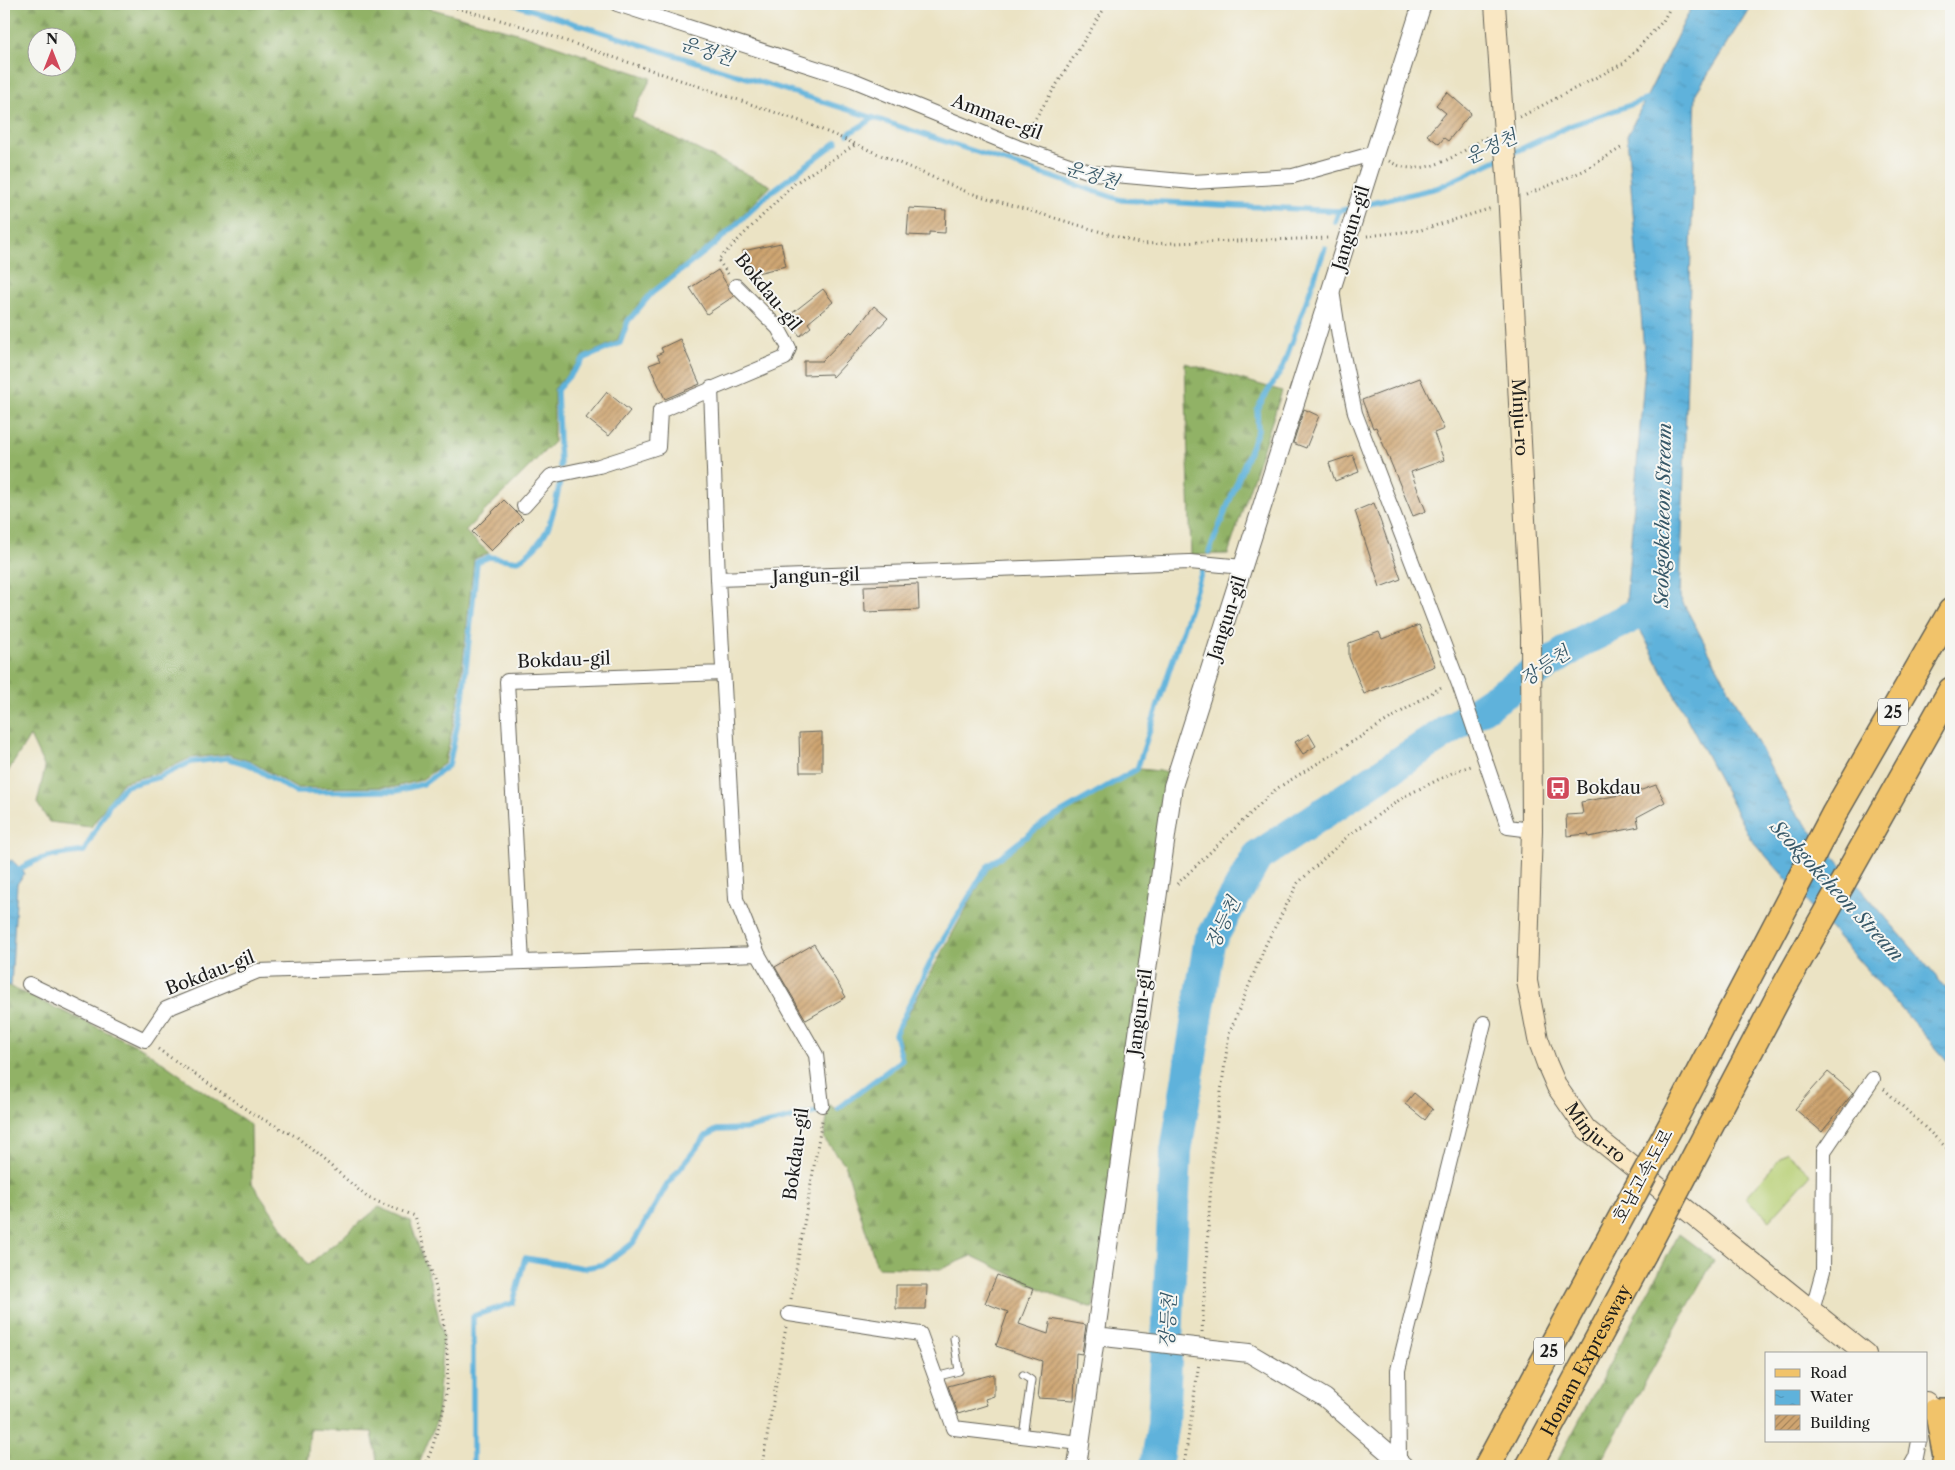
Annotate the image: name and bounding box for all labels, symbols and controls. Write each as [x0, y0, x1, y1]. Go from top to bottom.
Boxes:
north arrow [28, 28, 78, 78]
text: N [46, 30, 58, 48]
water label: 운정천 [677, 32, 738, 71]
street label: Ammae-gil [948, 89, 1045, 144]
water label: 운정천 [1461, 124, 1522, 169]
water label: 운정천 [1062, 156, 1123, 195]
street label: Jangun-gil [1327, 183, 1374, 276]
street label: Bokdau-gil [730, 249, 806, 335]
street label: Minju-ro [1507, 378, 1533, 457]
water label: Seokgokcheon Stream [1650, 423, 1676, 608]
street label: Jangun-gil [769, 563, 860, 589]
street label: Jangun-gil [1202, 573, 1251, 666]
water label: 장등천 [1516, 640, 1576, 691]
street label: Bokdau-gil [517, 647, 611, 673]
road number: 25 [1878, 699, 1908, 726]
bus stop icon: Bokdau [1545, 775, 1571, 801]
place label: Bokdau [1576, 777, 1641, 799]
water label: Seokgokcheon Stream [1765, 815, 1908, 966]
water label: 장등천 [1201, 892, 1246, 953]
street label: Bokdau-gil [162, 946, 258, 1000]
street label: Jangun-gil [1123, 967, 1157, 1060]
street label: Minju-ro [1560, 1098, 1630, 1168]
street label: Bokdau-gil [779, 1106, 813, 1202]
street label: 호남고속도로 [1608, 1125, 1678, 1227]
street label: Honam Expressway [1536, 1280, 1636, 1440]
water label: 장등천 [1155, 1291, 1181, 1349]
road number: 25 [1534, 1338, 1564, 1364]
legend [1765, 1352, 1928, 1442]
text: Road [1810, 1363, 1847, 1382]
text: Water [1809, 1387, 1854, 1406]
text: Building [1810, 1413, 1870, 1432]

